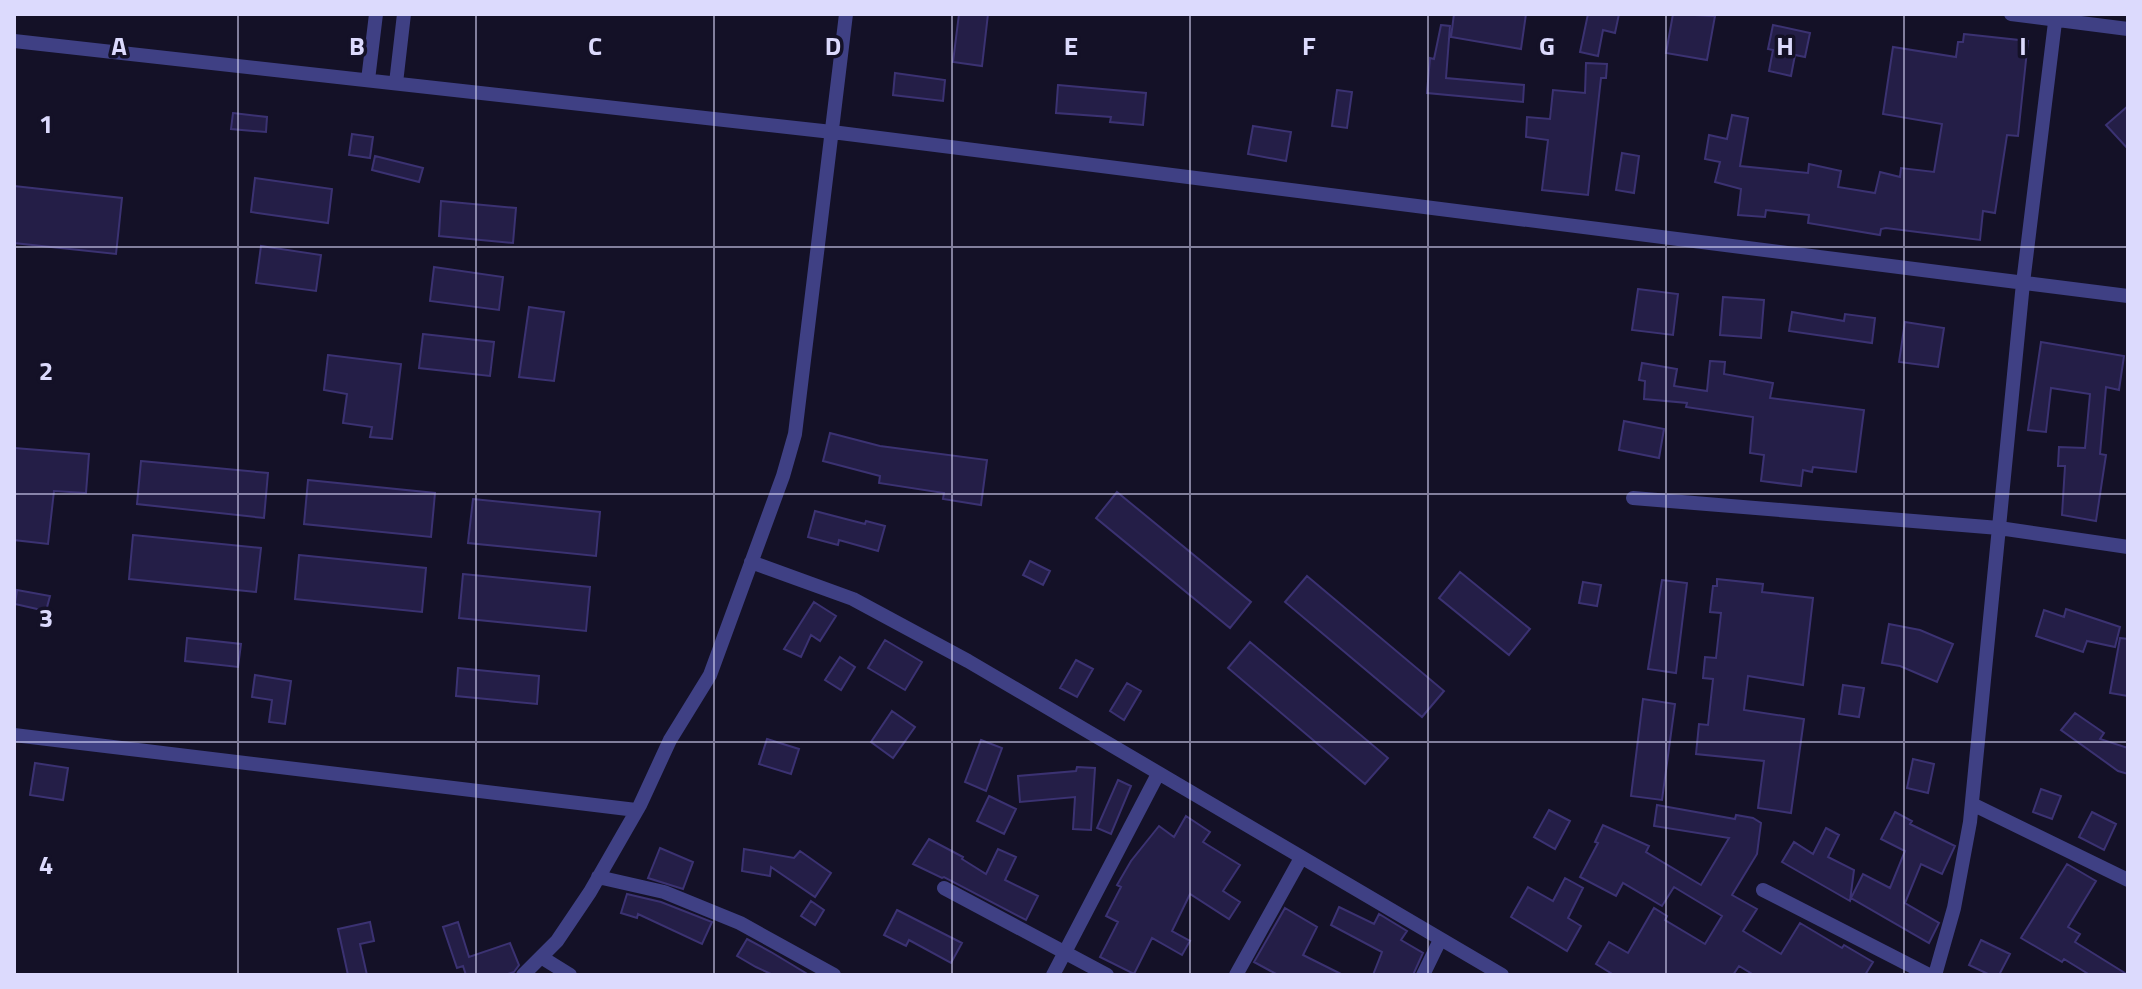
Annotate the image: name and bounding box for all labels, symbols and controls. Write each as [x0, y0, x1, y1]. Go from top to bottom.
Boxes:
text: A [111, 26, 127, 65]
text: B [349, 26, 365, 65]
text: C [588, 26, 602, 65]
text: D [825, 26, 841, 65]
text: E [1064, 26, 1078, 65]
text: F [1302, 26, 1316, 65]
text: G [1539, 26, 1555, 65]
text: H [1776, 26, 1794, 65]
text: I [2019, 26, 2027, 65]
text: 1 [39, 104, 53, 143]
text: 2 [39, 351, 53, 390]
text: 3 [39, 598, 53, 637]
text: 4 [39, 845, 53, 884]

